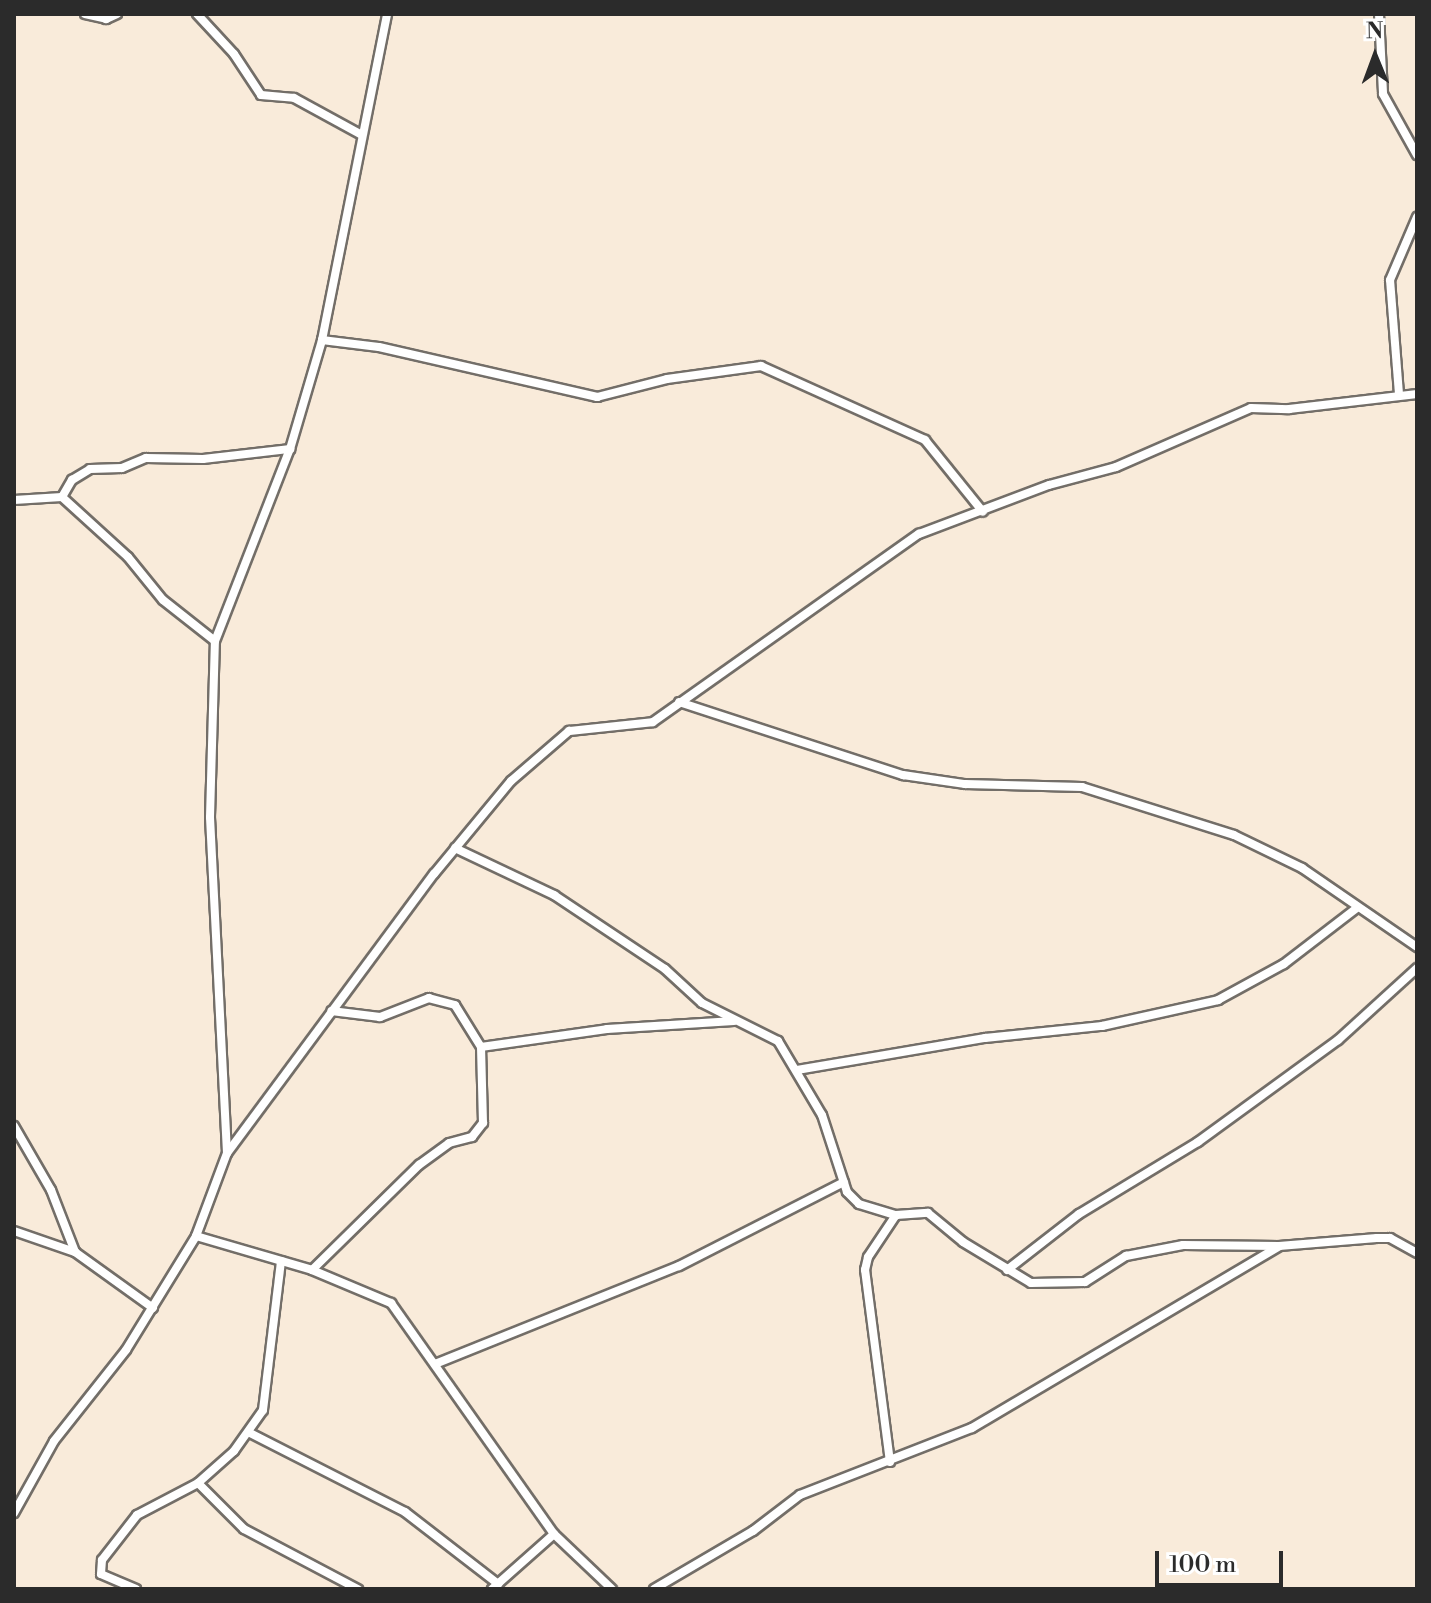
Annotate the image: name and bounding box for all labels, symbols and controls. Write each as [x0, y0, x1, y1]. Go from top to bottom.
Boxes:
north arrow [1335, 16, 1415, 96]
text: N [1366, 18, 1384, 45]
scale bar [1159, 1535, 1287, 1585]
text: 100 m [1169, 1550, 1236, 1580]

